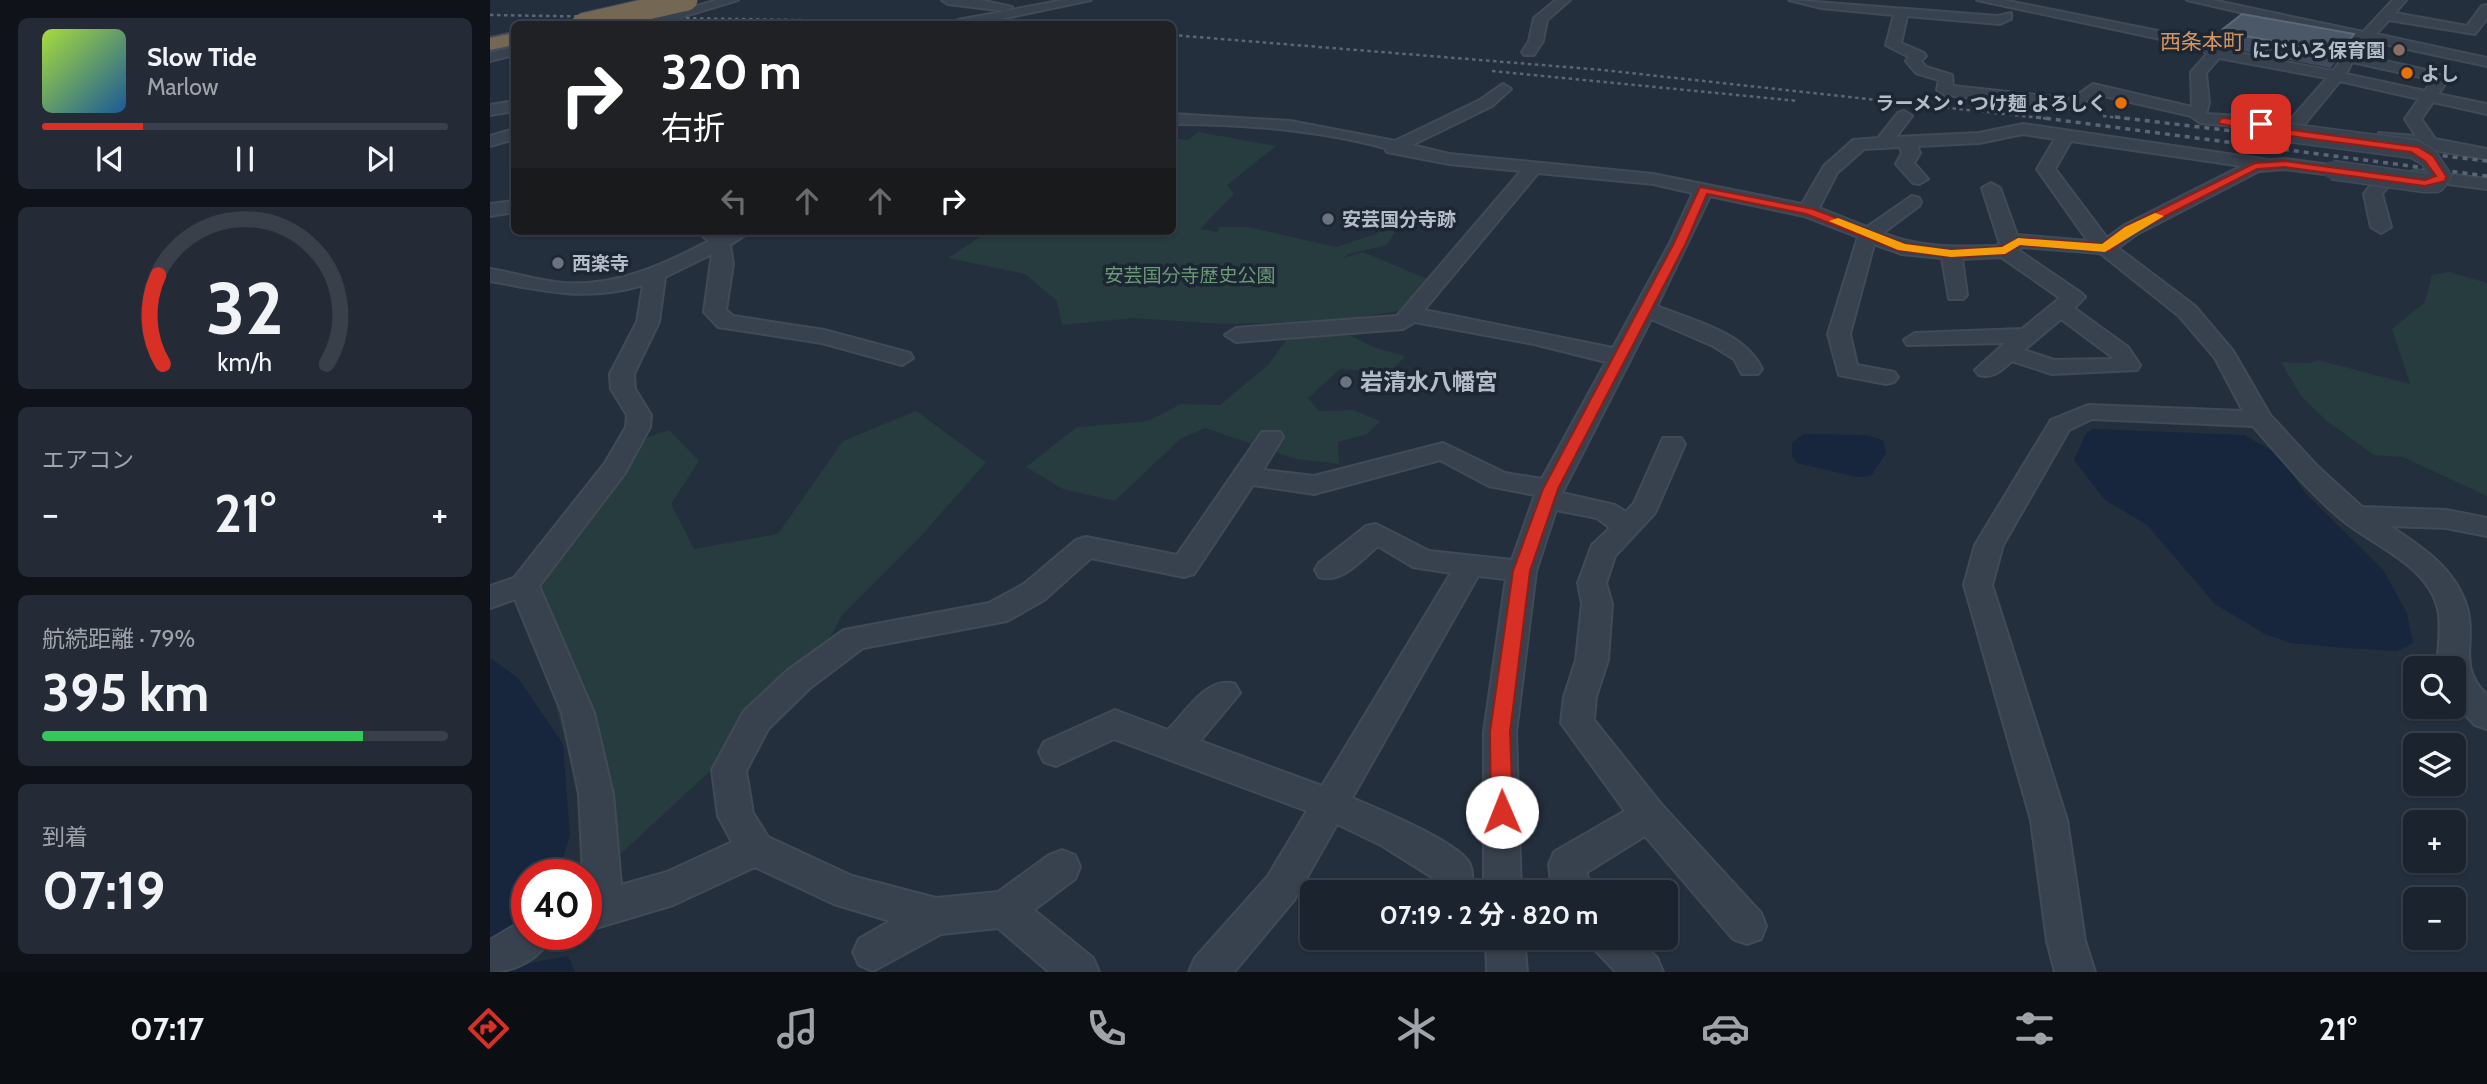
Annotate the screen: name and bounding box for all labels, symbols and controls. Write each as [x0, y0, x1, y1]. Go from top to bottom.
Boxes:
district label: 西条本町 [2160, 29, 2244, 54]
place label: にじいろ保育園 [2252, 39, 2385, 62]
text: Slow Tide [147, 41, 257, 73]
text: 320 m [661, 42, 802, 101]
marker: にじいろ保育園 [2391, 42, 2407, 58]
icon: right [546, 49, 637, 140]
place label: よし [2421, 62, 2459, 85]
marker: よし [2399, 65, 2415, 81]
text: Marlow [147, 73, 218, 101]
place label: ラーメン・つけ麺 よろしく [1875, 92, 2107, 115]
pin [2231, 94, 2291, 154]
marker: ラーメン・つけ麺 よろしく [2113, 95, 2129, 111]
icon: arrive [2242, 105, 2280, 143]
text: 右折 [661, 108, 725, 147]
icon: previous [91, 140, 129, 178]
icon: pause [226, 140, 264, 178]
icon: next [361, 140, 399, 178]
icon: left [715, 182, 753, 220]
icon: ahead [788, 182, 826, 220]
icon: ahead [861, 182, 899, 220]
icon: right [934, 182, 972, 220]
place label: 安芸国分寺跡 [1342, 208, 1456, 231]
marker: 安芸国分寺跡 [1320, 211, 1336, 227]
place label: 西楽寺 [572, 252, 629, 275]
marker: 西楽寺 [550, 255, 566, 271]
text: 32 [206, 264, 284, 352]
park label: 安芸国分寺歴史公園 [1104, 264, 1276, 287]
text: km/h [218, 346, 272, 376]
place label: 岩清水八幡宮 [1360, 368, 1498, 396]
marker: 岩清水八幡宮 [1338, 374, 1354, 390]
text: エアコン [42, 446, 134, 474]
text: 21° [214, 482, 276, 545]
text: − [42, 490, 59, 537]
text: + [431, 490, 448, 537]
text: 航続距離 · 79% [42, 625, 195, 653]
map controls [2403, 656, 2466, 950]
button: search [2403, 656, 2466, 719]
text: 395 km [42, 661, 209, 724]
button: layers [2403, 733, 2466, 796]
position arrow [1465, 775, 1539, 849]
button: + [2403, 810, 2466, 873]
text: 到着 [42, 823, 88, 851]
text: 07:19 [42, 859, 165, 922]
speed limit sign: 40 [511, 859, 602, 950]
button: − [2403, 887, 2466, 950]
text: 07:19 · 2 分 · 820 m [1380, 899, 1598, 931]
icon: directions [464, 1004, 513, 1053]
icon: music [773, 1004, 822, 1053]
icon: phone [1082, 1004, 1131, 1053]
icon: climate [1392, 1004, 1441, 1053]
icon: car [1701, 1004, 1750, 1053]
icon: filters [2010, 1004, 2059, 1053]
text: 07:17 [130, 1009, 204, 1048]
text: 21° [2319, 1009, 2357, 1048]

